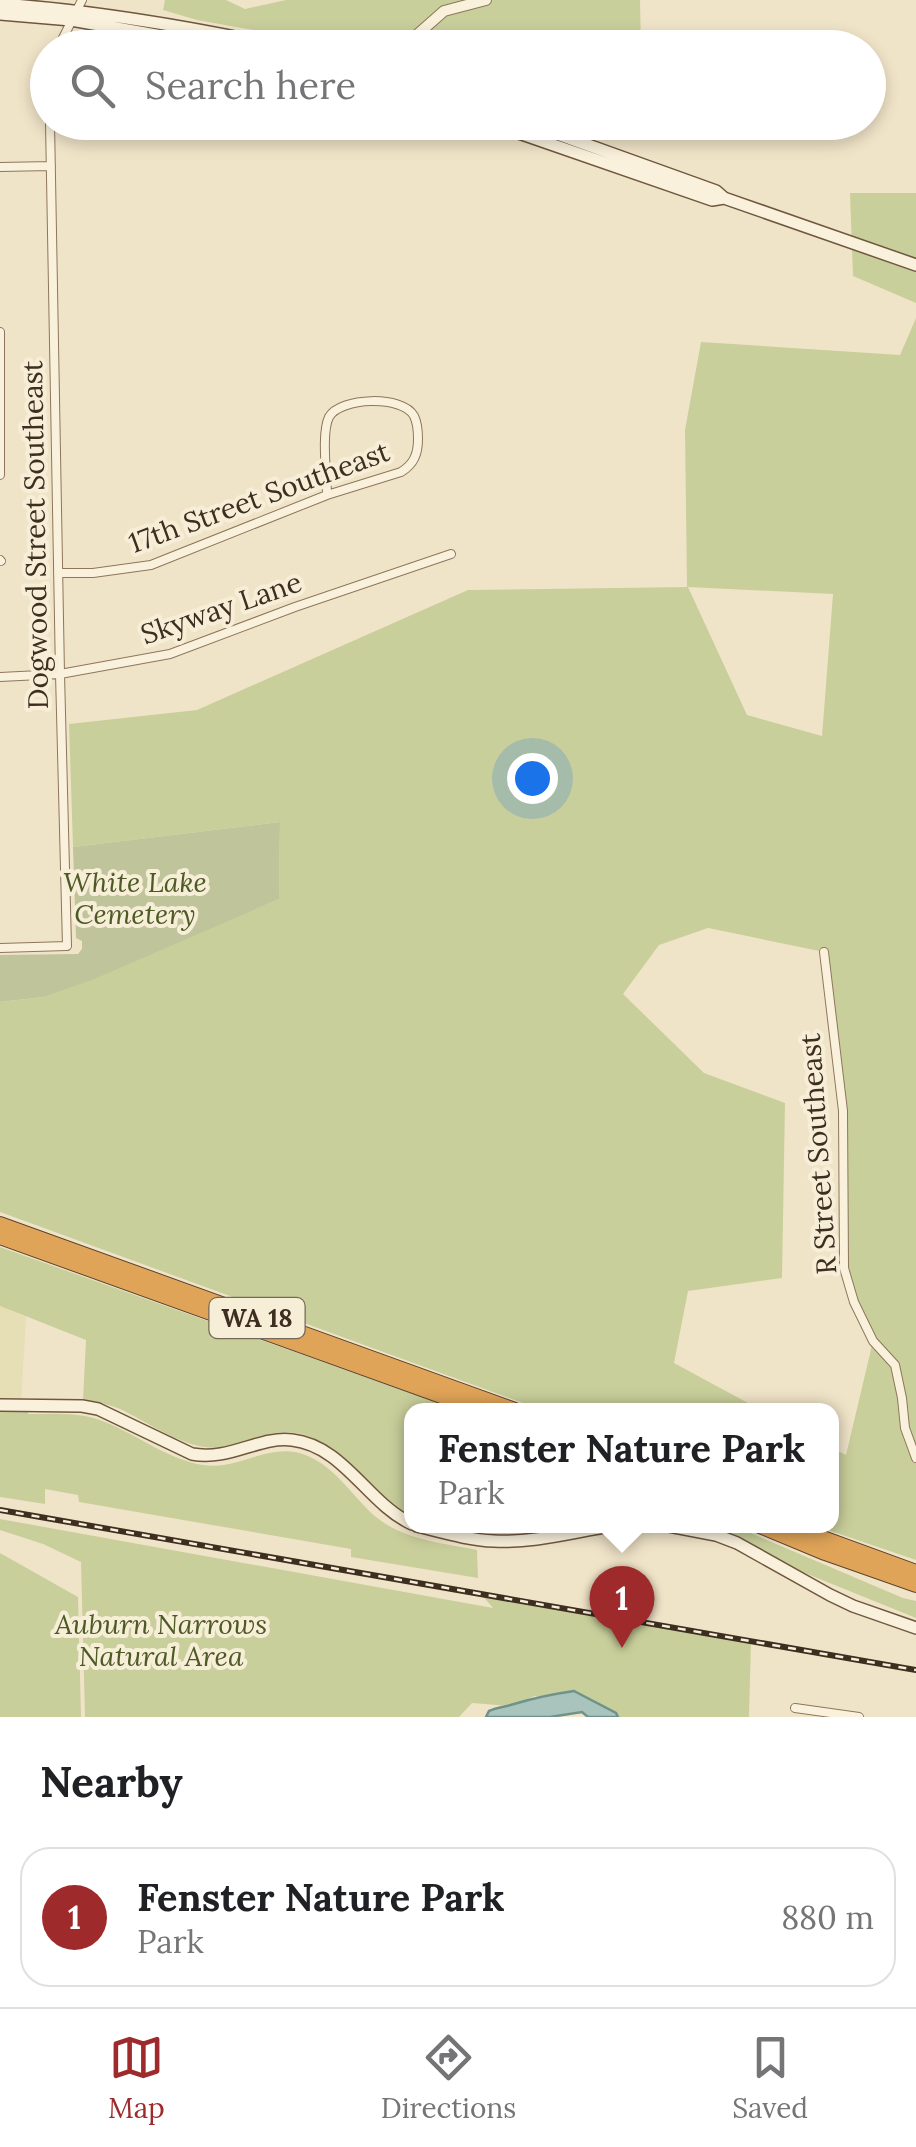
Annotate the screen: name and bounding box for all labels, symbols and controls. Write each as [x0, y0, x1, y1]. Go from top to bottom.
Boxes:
search box [30, 30, 886, 140]
icon: search [65, 58, 120, 113]
text: Search here [145, 61, 356, 109]
street label: Dogwood Street Southeast [14, 360, 56, 710]
street label: 17th Street Southeast [124, 433, 394, 561]
street label: Skyway Lane [136, 564, 306, 652]
your location [507, 753, 558, 804]
park label: White Lake Cemetery [63, 864, 207, 932]
street label: R Street Southeast [792, 1032, 844, 1276]
road number: WA 18 [210, 1298, 304, 1338]
popup [404, 1403, 839, 1533]
text: Fenster Nature Park [438, 1424, 805, 1472]
text: Park [438, 1472, 504, 1513]
pin: 1 [590, 1566, 654, 1648]
park label: Auburn Narrows Natural Area [54, 1606, 267, 1674]
text: Nearby [40, 1755, 183, 1809]
text: Fenster Nature Park [137, 1873, 505, 1921]
text: 1 [68, 1897, 81, 1938]
text: 880 m [781, 1897, 874, 1938]
text: Park [137, 1921, 204, 1962]
tab: Map [108, 2030, 165, 2126]
tab: Directions [381, 2030, 516, 2126]
tab: Saved [732, 2030, 808, 2126]

